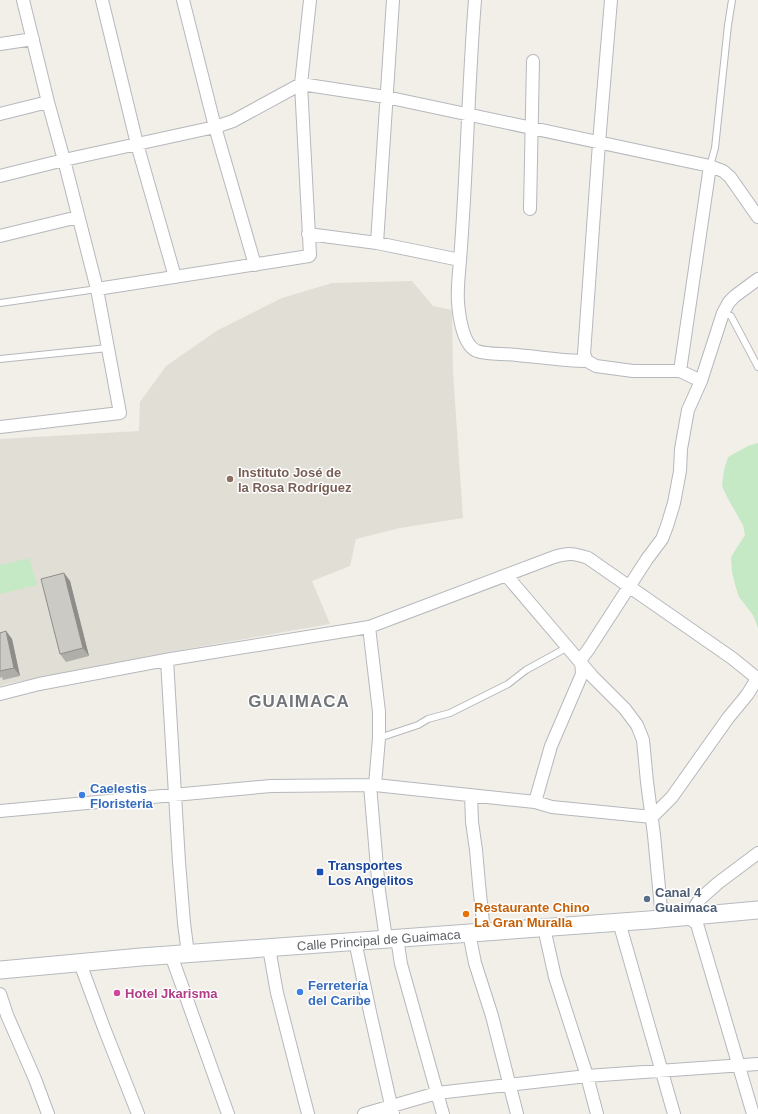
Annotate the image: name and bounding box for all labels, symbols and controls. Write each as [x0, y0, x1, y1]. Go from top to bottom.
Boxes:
place label: Instituto José de la Rosa Rodríguez [238, 465, 352, 495]
marker: Instituto José de la Rosa Rodríguez [225, 474, 235, 484]
district label: GUAIMACA [248, 692, 350, 711]
place label: Caelestis Floristeria [90, 781, 154, 811]
marker: Caelestis Floristeria [77, 790, 87, 800]
place label: Transportes Los Angelitos [328, 858, 413, 888]
marker: Transportes Los Angelitos [315, 867, 325, 877]
place label: Canal 4 Guaimaca [655, 885, 718, 915]
marker: Canal 4 Guaimaca [642, 894, 652, 904]
place label: Restaurante Chino La Gran Muralla [474, 900, 590, 930]
marker: Restaurante Chino La Gran Muralla [461, 909, 471, 919]
street label: Calle Principal de Guaimaca [296, 926, 462, 953]
place label: Ferretería del Caribe [308, 978, 371, 1008]
place label: Hotel Jkarisma [125, 986, 218, 1001]
marker: Ferretería del Caribe [295, 987, 305, 997]
marker: Hotel Jkarisma [112, 988, 122, 998]

